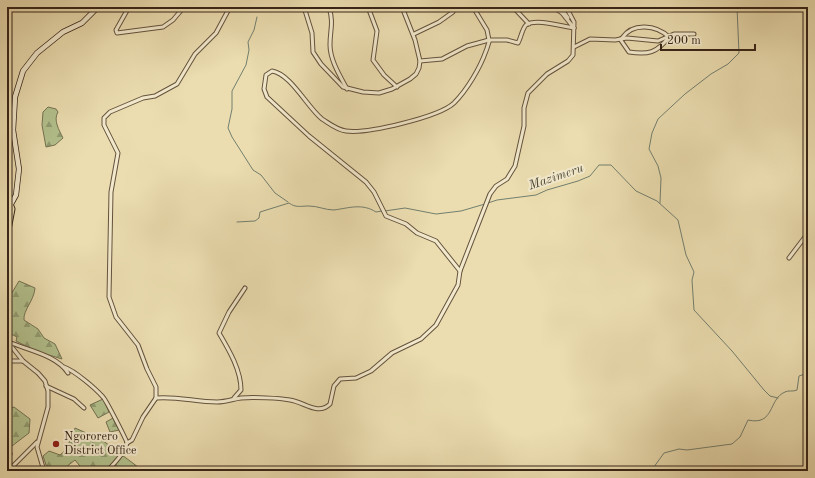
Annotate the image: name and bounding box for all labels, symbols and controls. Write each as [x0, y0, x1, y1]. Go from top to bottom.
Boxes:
scale bar [661, 26, 755, 52]
text: 200 m [667, 35, 701, 47]
water label: Mazimeru [526, 161, 586, 193]
place label: Ngororero District Office [64, 431, 137, 457]
marker: Ngororero District Office [51, 439, 61, 449]

